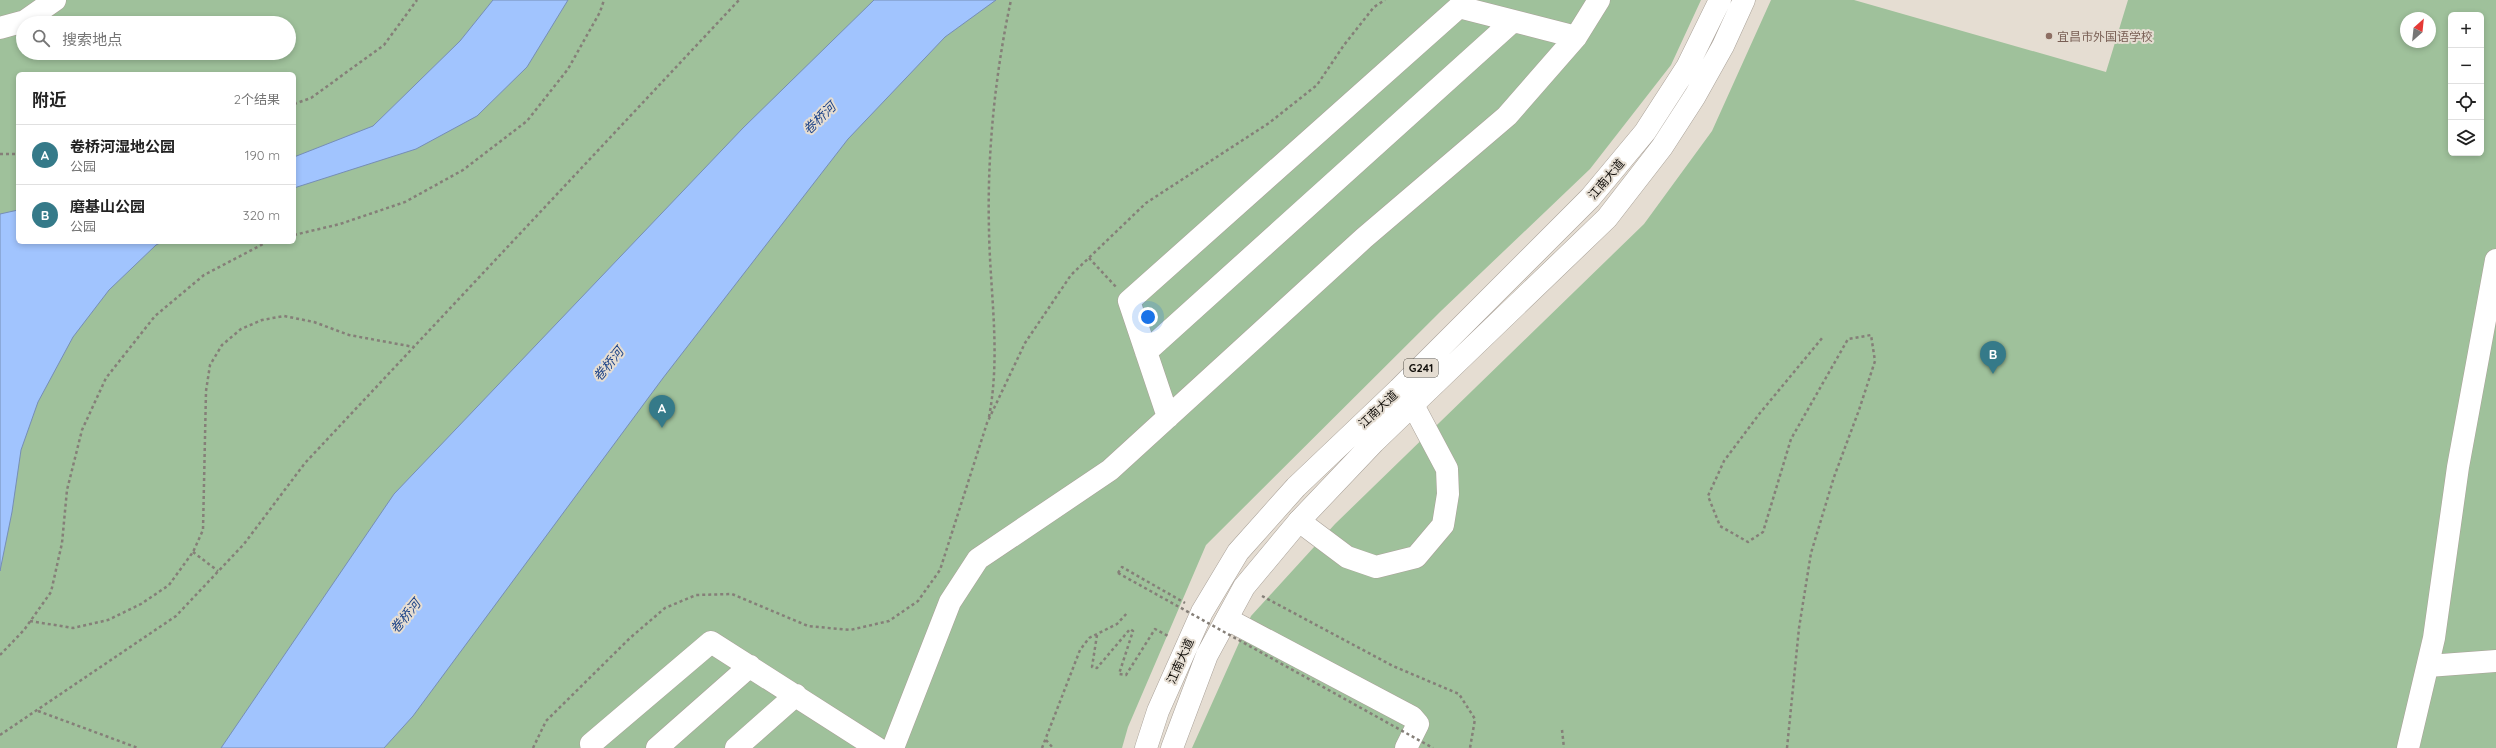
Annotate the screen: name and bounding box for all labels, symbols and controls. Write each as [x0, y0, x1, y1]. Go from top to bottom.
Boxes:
north arrow [2400, 12, 2436, 48]
map controls [2448, 12, 2484, 156]
button: + [2448, 12, 2484, 48]
search box [16, 16, 296, 60]
icon: search [30, 27, 52, 49]
place label: 宜昌市外国语学校 [2057, 29, 2153, 44]
text: 搜索地点 [62, 30, 122, 49]
marker: 宜昌市外国语学校 [2044, 31, 2054, 41]
button: − [2448, 48, 2484, 84]
button: locate [2448, 84, 2484, 120]
text: 附近 [32, 89, 66, 110]
text: 2个结果 [234, 91, 280, 107]
water label: 卷桥河 [799, 97, 841, 137]
button: layers [2448, 120, 2484, 156]
text: 卷桥河湿地公园 [70, 137, 175, 156]
text: A [41, 147, 49, 163]
text: 190 m [245, 147, 280, 163]
street label: 江南大道 [1585, 156, 1627, 202]
text: 公园 [70, 158, 96, 174]
text: 磨基山公园 [70, 197, 145, 216]
text: B [41, 207, 49, 223]
text: 320 m [243, 207, 280, 223]
text: 公园 [70, 218, 96, 234]
your location [1138, 307, 1158, 327]
water label: 卷桥河 [590, 341, 628, 384]
pin: B [1980, 341, 2006, 374]
road number: G241 [1404, 359, 1438, 377]
street label: 江南大道 [1355, 387, 1401, 431]
pin: A [649, 395, 675, 428]
water label: 卷桥河 [387, 593, 425, 636]
street label: 江南大道 [1163, 636, 1197, 686]

